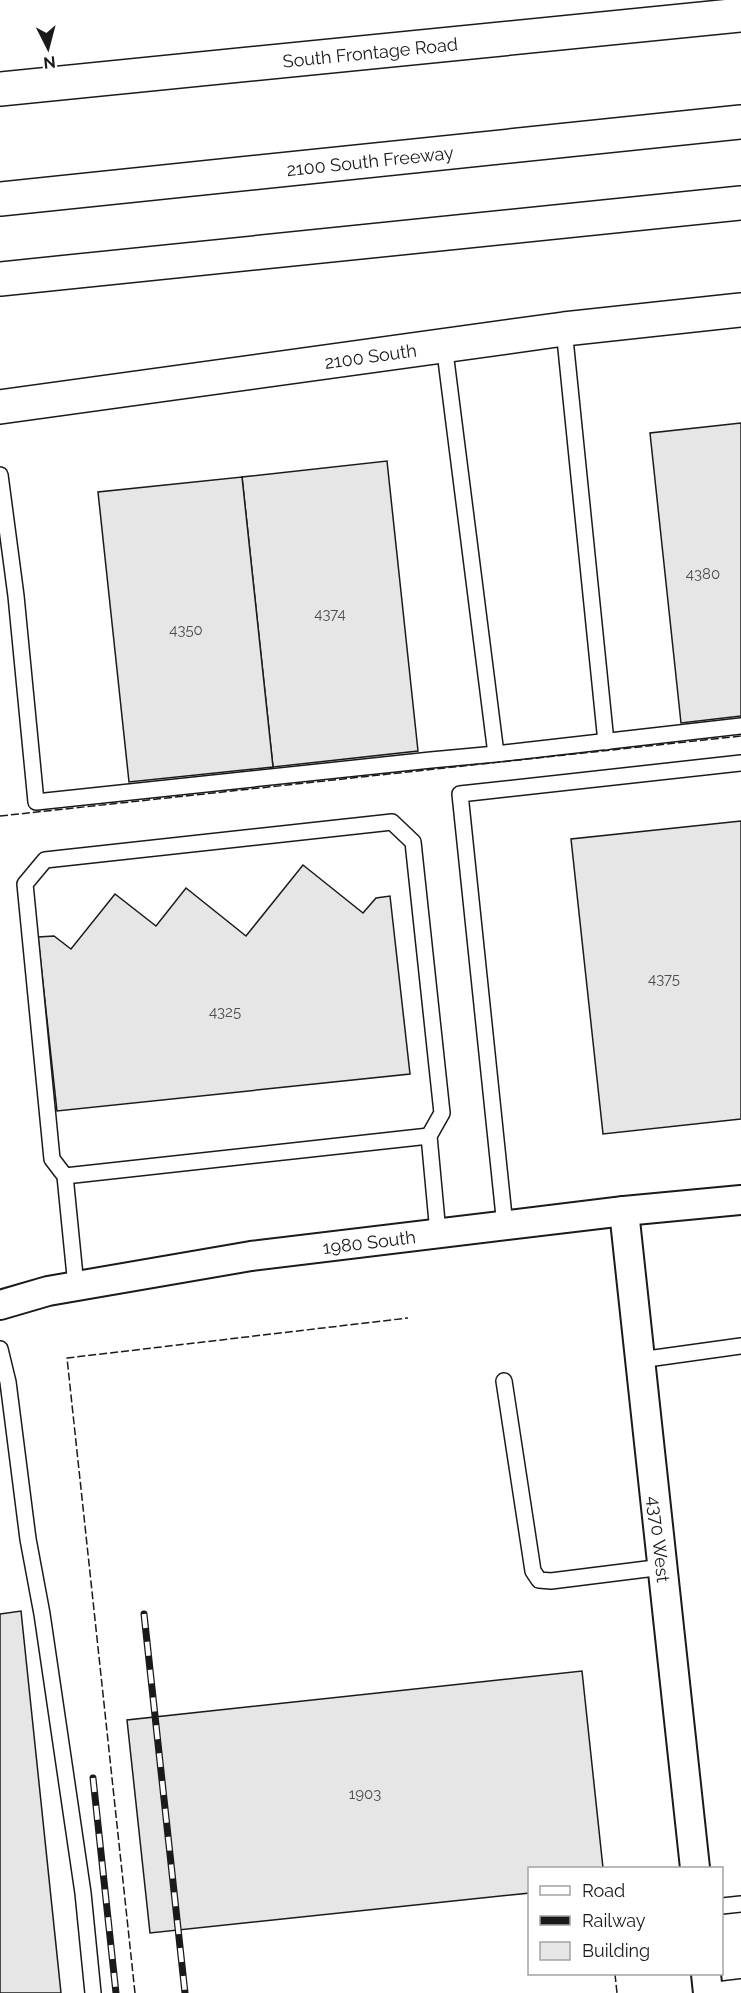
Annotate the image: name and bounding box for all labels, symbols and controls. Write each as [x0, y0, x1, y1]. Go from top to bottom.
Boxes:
north arrow [18, 18, 78, 78]
street label: South Frontage Road [282, 33, 459, 71]
text: N [42, 52, 57, 73]
street label: 2100 South Freeway [285, 141, 455, 180]
street label: 2100 South [323, 339, 418, 373]
house number: 4380 [686, 565, 720, 583]
house number: 4374 [314, 605, 346, 623]
house number: 4350 [169, 621, 203, 639]
house number: 4375 [648, 970, 680, 988]
house number: 4325 [209, 1003, 241, 1021]
street label: 1980 South [321, 1226, 417, 1258]
street label: 4370 West [644, 1495, 675, 1583]
house number: 1903 [349, 1785, 381, 1803]
legend [528, 1867, 723, 1975]
text: Road [582, 1880, 625, 1901]
text: Railway [582, 1910, 646, 1931]
text: Building [582, 1940, 650, 1961]

